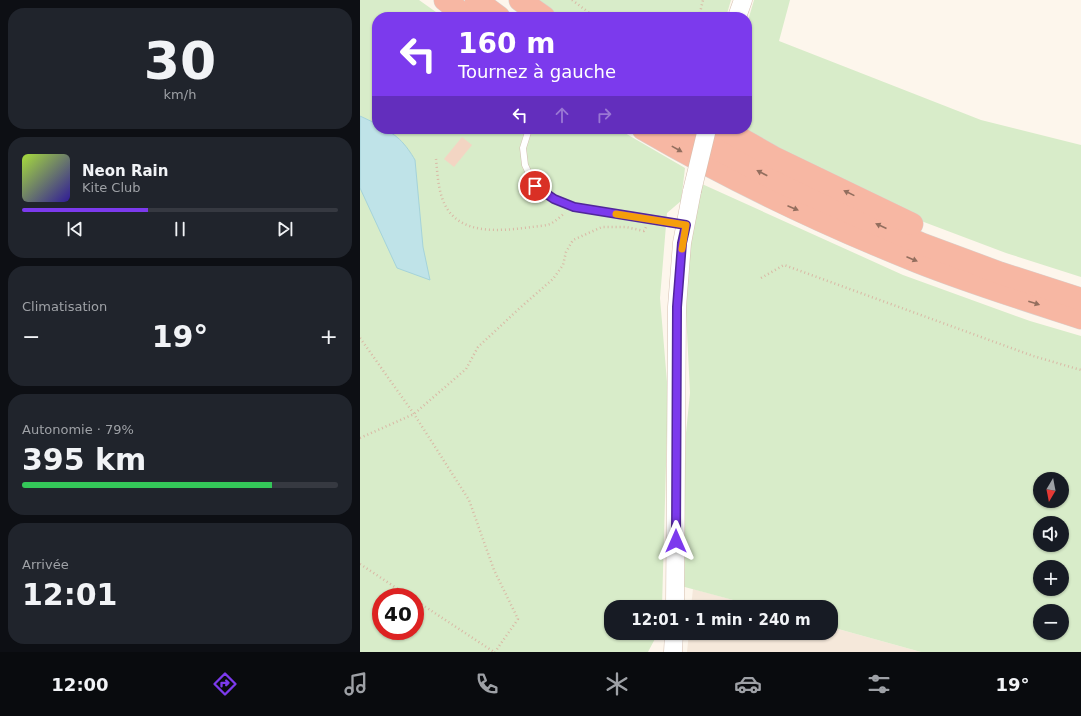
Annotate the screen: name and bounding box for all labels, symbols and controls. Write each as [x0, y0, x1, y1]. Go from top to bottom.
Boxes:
text: 160 m [458, 27, 555, 60]
icon: left [392, 28, 444, 80]
text: 30 [144, 31, 216, 91]
text: Tournez à gauche [458, 61, 616, 82]
text: km/h [164, 87, 196, 102]
icon: left [509, 104, 531, 126]
icon: ahead [551, 104, 573, 126]
icon: right [593, 104, 615, 126]
one-way arrow [671, 145, 683, 152]
text: Neon Rain [82, 162, 168, 180]
pin [518, 169, 552, 203]
one-way arrow [756, 169, 768, 176]
icon: arrive [524, 175, 546, 197]
text: Kite Club [82, 180, 141, 195]
one-way arrow [844, 190, 855, 197]
one-way arrow [787, 205, 799, 211]
icon: previous [64, 218, 86, 240]
icon: pause [169, 218, 191, 240]
icon: next [274, 218, 296, 240]
one-way arrow [875, 223, 886, 229]
one-way arrow [906, 256, 918, 262]
text: Climatisation [22, 299, 107, 314]
one-way arrow [1029, 300, 1041, 306]
text: 19° [152, 319, 208, 354]
text: − [22, 324, 40, 349]
text: + [320, 324, 338, 349]
text: Autonomie · 79% [22, 422, 134, 437]
text: 395 km [22, 442, 146, 477]
north arrow [1033, 472, 1069, 508]
map controls [1033, 472, 1069, 640]
button: sound [1033, 516, 1069, 552]
position arrow [655, 520, 697, 562]
text: Arrivée [22, 557, 69, 572]
button: + [1033, 560, 1069, 596]
text: 12:01 [22, 577, 118, 612]
speed limit sign: 40 [372, 588, 424, 640]
button: − [1033, 604, 1069, 640]
text: 12:01 · 1 min · 240 m [631, 611, 811, 629]
icon: directions [211, 670, 239, 698]
icon: music [342, 670, 370, 698]
icon: phone [473, 670, 501, 698]
icon: climate [603, 670, 631, 698]
icon: car [734, 670, 762, 698]
icon: filters [865, 670, 893, 698]
text: 12:00 [51, 674, 109, 695]
text: 19° [996, 674, 1030, 695]

